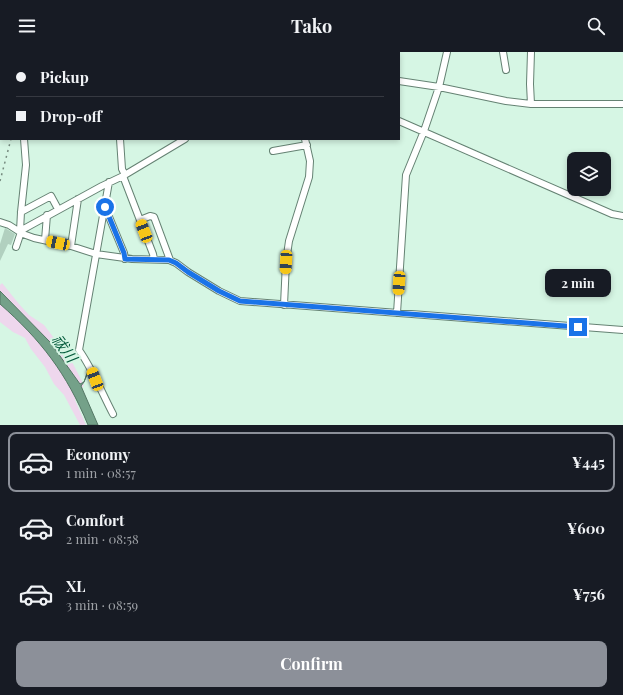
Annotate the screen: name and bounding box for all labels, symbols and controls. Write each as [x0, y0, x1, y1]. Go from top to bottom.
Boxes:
text: Tako [291, 14, 332, 38]
icon: menu [16, 15, 38, 37]
icon: search [585, 15, 607, 37]
text: Pickup [40, 67, 89, 87]
text: Drop-off [40, 106, 102, 126]
map controls [567, 152, 611, 196]
button: layers [567, 152, 611, 196]
route start [96, 198, 114, 216]
car [134, 218, 154, 244]
car [45, 235, 71, 251]
car [279, 250, 293, 274]
callout: 2 min [545, 269, 611, 297]
car [392, 271, 406, 295]
text: 2 min [561, 274, 595, 291]
route end [569, 318, 587, 336]
water label: 祓川 [48, 330, 83, 368]
car [85, 366, 105, 392]
icon: car [18, 444, 54, 480]
text: Economy [66, 444, 130, 464]
text: ¥445 [572, 452, 605, 472]
text: 1 min · 08:57 [66, 464, 136, 481]
icon: car [18, 510, 54, 546]
text: Comfort [66, 510, 124, 530]
text: ¥600 [567, 518, 605, 538]
text: 2 min · 08:58 [66, 530, 139, 547]
icon: car [18, 576, 54, 612]
text: XL [66, 576, 86, 596]
text: ¥756 [573, 584, 605, 604]
text: 3 min · 08:59 [66, 596, 138, 613]
button: Confirm [16, 641, 607, 687]

